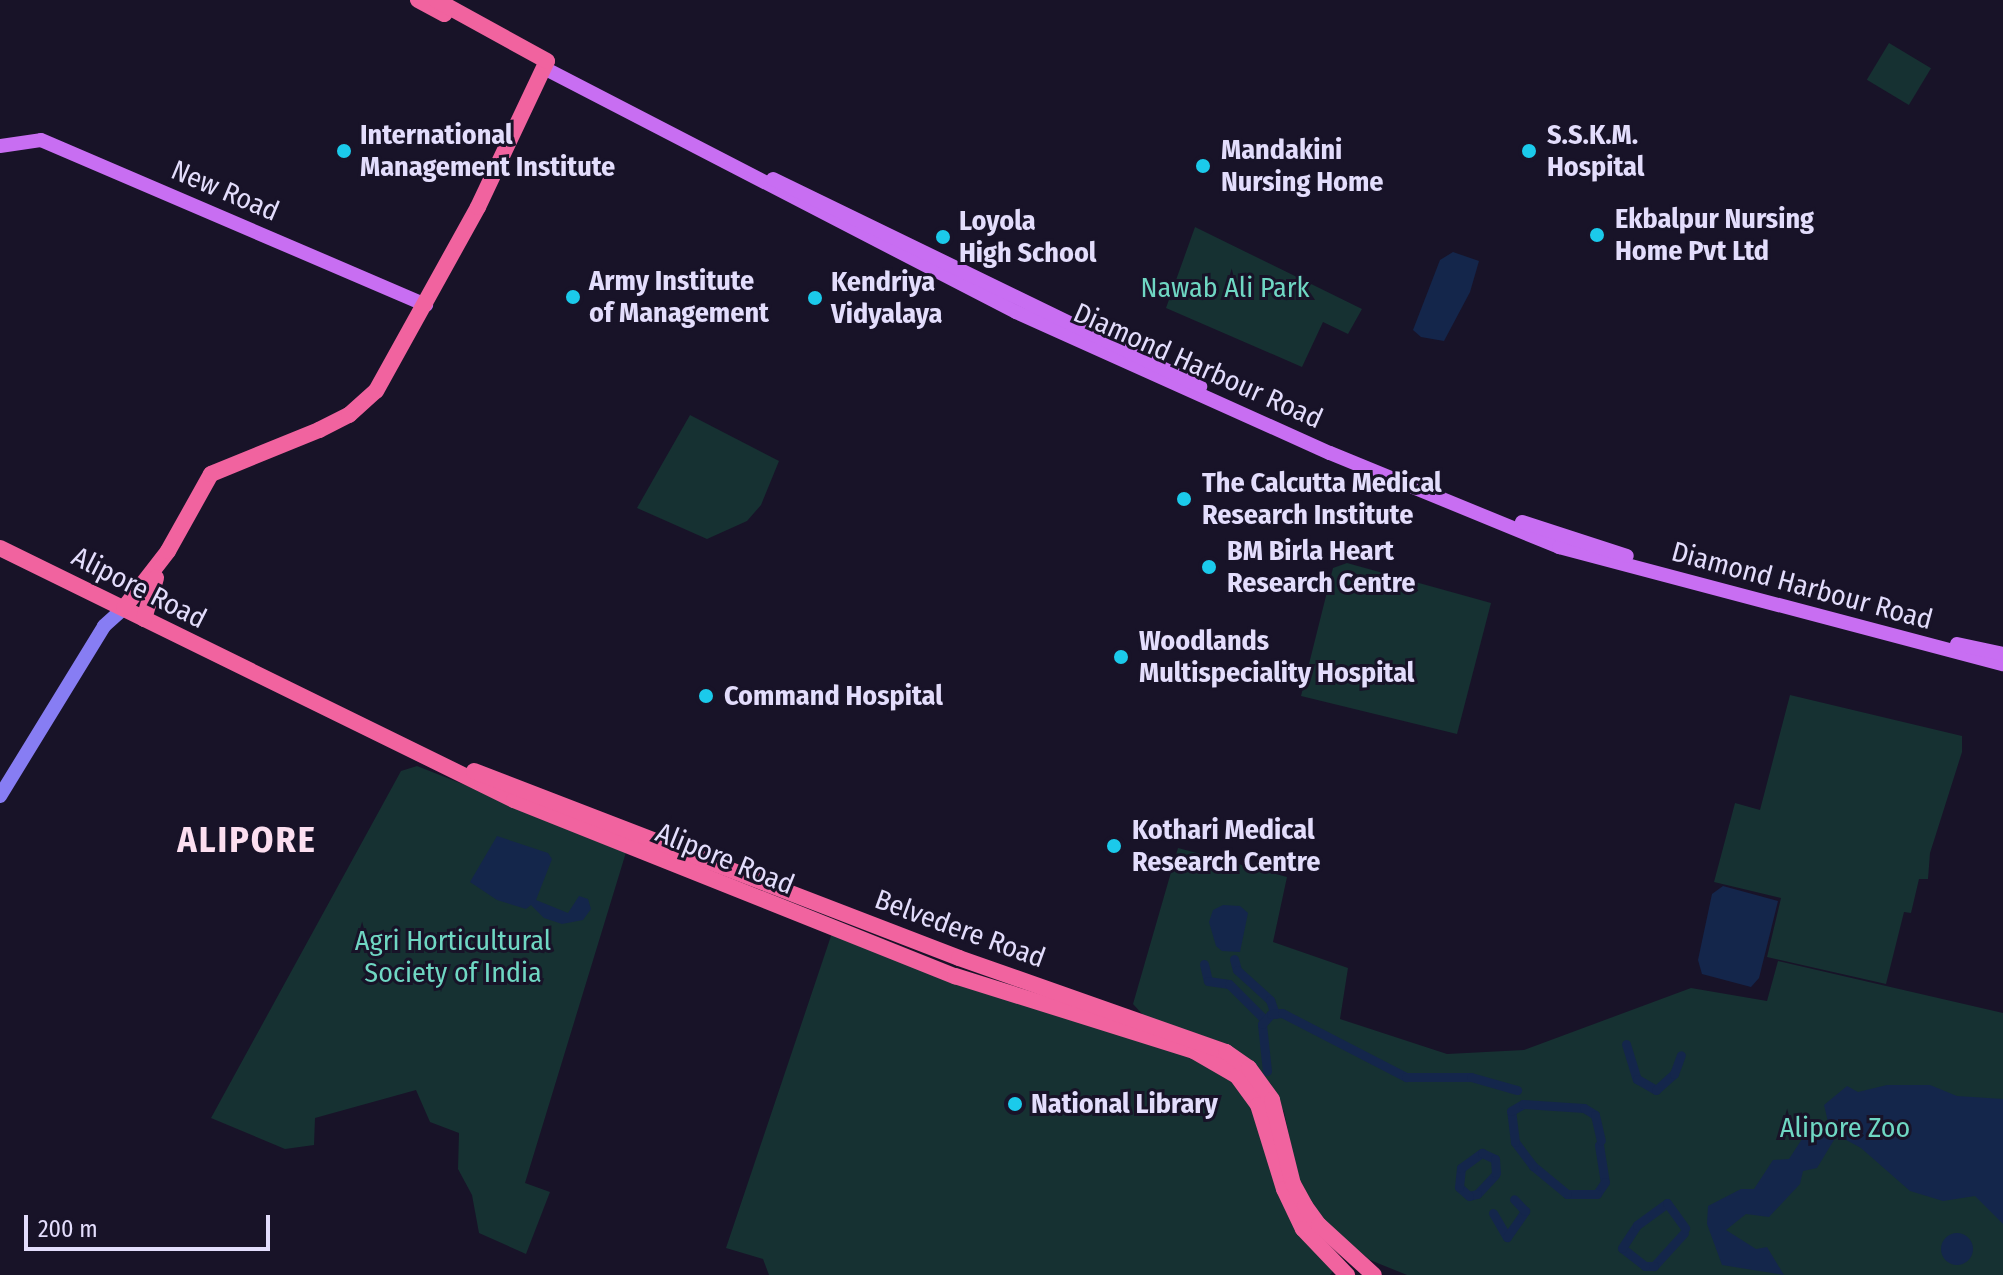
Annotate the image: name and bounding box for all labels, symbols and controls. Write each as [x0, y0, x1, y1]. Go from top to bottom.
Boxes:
place label: International Management Institute [360, 118, 615, 184]
place label: S.S.K.M. Hospital [1547, 118, 1644, 184]
place label: Mandakini Nursing Home [1221, 133, 1384, 199]
marker: S.S.K.M. Hospital [1518, 140, 1540, 162]
marker: International Management Institute [335, 142, 353, 160]
street label: New Road [166, 153, 284, 229]
marker: Mandakini Nursing Home [1192, 155, 1214, 177]
place label: Ekbalpur Nursing Home Pvt Ltd [1615, 202, 1814, 268]
place label: Loyola High School [959, 204, 1096, 270]
marker: Ekbalpur Nursing Home Pvt Ltd [1586, 224, 1608, 246]
marker: Loyola High School [934, 228, 952, 246]
place label: Army Institute of Management [589, 264, 769, 330]
place label: Kendriya Vidyalaya [831, 265, 942, 331]
park label: Nawab Ali Park [1140, 271, 1310, 305]
marker: Army Institute of Management [564, 288, 582, 306]
marker: Kendriya Vidyalaya [806, 289, 824, 307]
street label: Diamond Harbour Road [1068, 296, 1328, 436]
place label: The Calcutta Medical Research Institute [1202, 466, 1442, 532]
marker: The Calcutta Medical Research Institute [1173, 488, 1195, 510]
place label: BM Birla Heart Research Centre [1227, 534, 1415, 600]
street label: Diamond Harbour Road [1668, 535, 1936, 637]
street label: Alipore Road [66, 540, 212, 636]
marker: BM Birla Heart Research Centre [1198, 556, 1220, 578]
place label: Woodlands Multispeciality Hospital [1139, 624, 1414, 690]
marker: Woodlands Multispeciality Hospital [1110, 646, 1132, 668]
place label: Command Hospital [724, 679, 943, 713]
marker: Command Hospital [695, 685, 717, 707]
place label: Kothari Medical Research Centre [1132, 813, 1320, 879]
street label: Alipore Road [651, 816, 799, 902]
district label: ALIPORE [177, 819, 317, 863]
marker: Kothari Medical Research Centre [1103, 835, 1125, 857]
street label: Belvedere Road [870, 883, 1050, 975]
park label: Agri Horticultural Society of India [355, 924, 551, 990]
place label: National Library [1031, 1087, 1218, 1121]
marker: National Library [1006, 1095, 1024, 1113]
park label: Alipore Zoo [1780, 1111, 1910, 1145]
scale bar [28, 1199, 274, 1249]
text: 200 m [38, 1215, 98, 1243]

